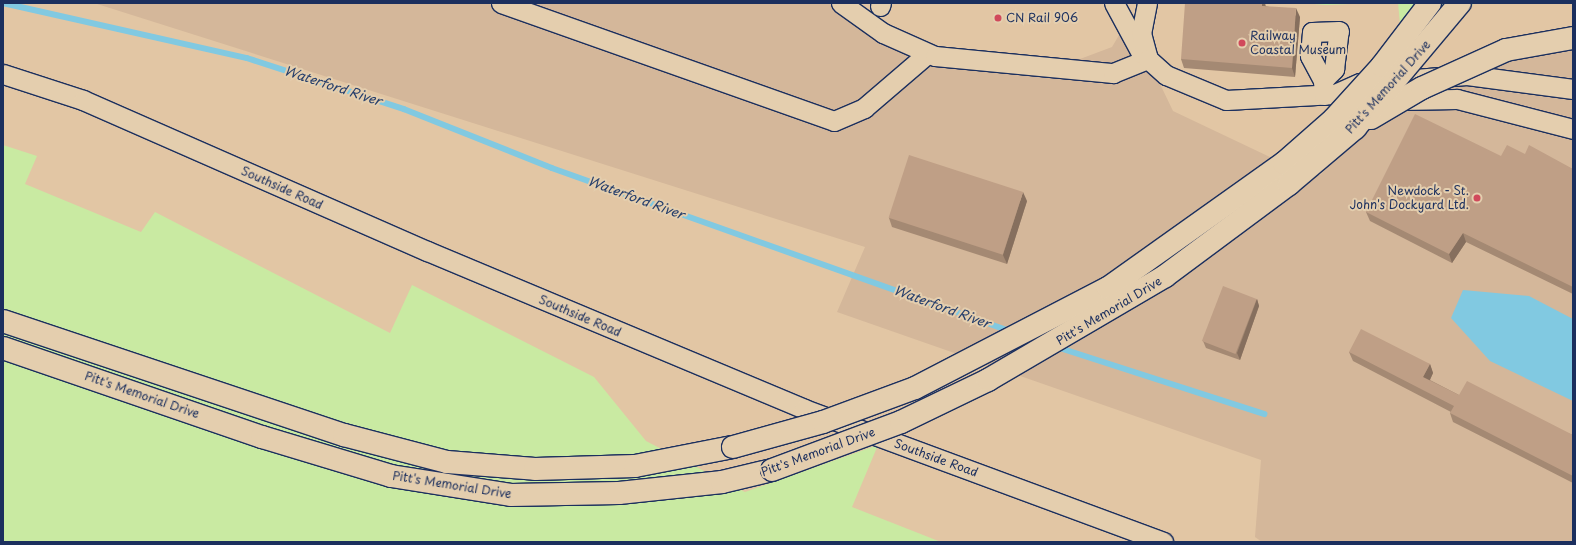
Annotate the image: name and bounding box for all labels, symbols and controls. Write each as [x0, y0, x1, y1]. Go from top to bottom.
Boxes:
place label: CN Rail 906 [1006, 11, 1079, 25]
marker: CN Rail 906 [993, 13, 1003, 23]
place label: Railway Coastal Museum [1250, 29, 1346, 57]
street label: Pitt's Memorial Drive [1342, 37, 1434, 137]
marker: Railway Coastal Museum [1237, 38, 1247, 48]
water label: Waterford River [283, 63, 383, 109]
street label: Southside Road [239, 164, 325, 212]
water label: Waterford River [586, 173, 686, 223]
place label: Newdock - St. John's Dockyard Ltd. [1349, 184, 1469, 212]
marker: Newdock - St. John's Dockyard Ltd. [1472, 193, 1482, 203]
street label: Pitt's Memorial Drive [1053, 273, 1165, 349]
water label: Waterford River [892, 282, 992, 332]
street label: Southside Road [537, 292, 623, 340]
street label: Pitt's Memorial Drive [82, 368, 202, 422]
street label: Pitt's Memorial Drive [758, 424, 878, 480]
street label: Southside Road [892, 436, 980, 480]
street label: Pitt's Memorial Drive [390, 468, 514, 502]

